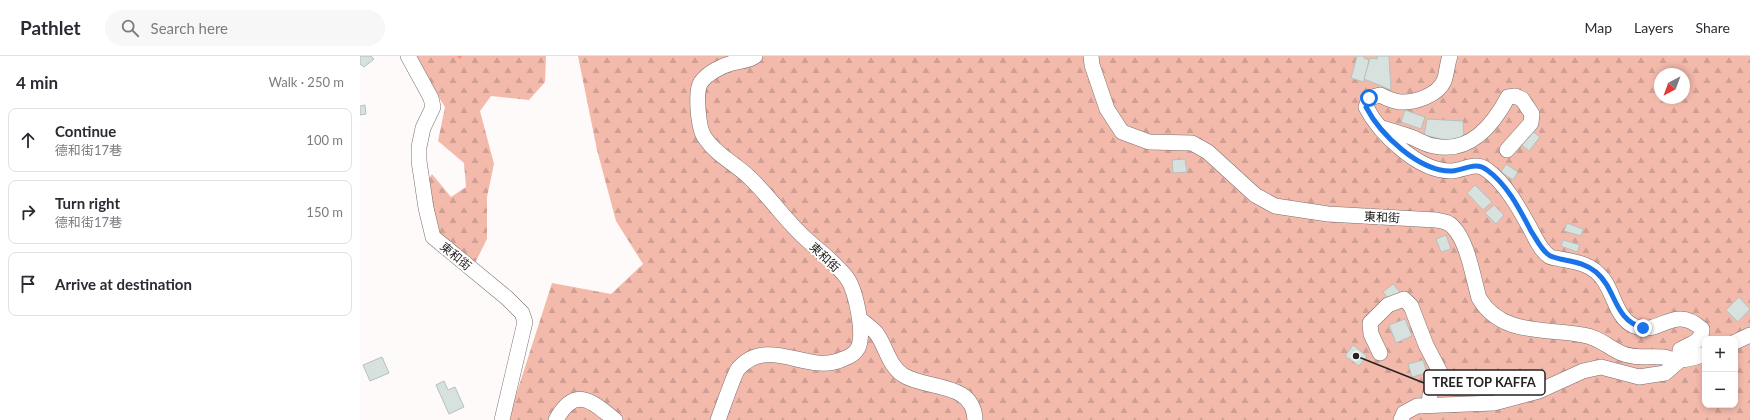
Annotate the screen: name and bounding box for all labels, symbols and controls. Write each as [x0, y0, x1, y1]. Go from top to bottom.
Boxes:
search box [105, 10, 385, 46]
text: Pathlet [20, 16, 81, 39]
icon: search [119, 17, 141, 39]
text: Search here [151, 19, 228, 37]
text: Map [1584, 19, 1612, 36]
text: Layers [1634, 19, 1674, 36]
text: Share [1696, 19, 1730, 36]
north arrow [1654, 68, 1690, 104]
text: 4 min [16, 72, 58, 93]
text: Walk · 250 m [268, 74, 344, 90]
route start [1360, 89, 1378, 107]
text: Continue [55, 122, 116, 140]
icon: ahead [17, 129, 39, 151]
text: 100 m [306, 132, 343, 148]
text: 德和街17巷 [55, 142, 122, 158]
text: Turn right [55, 194, 120, 212]
icon: right [17, 201, 39, 223]
text: 150 m [306, 204, 343, 220]
street label: 東和街 [1364, 209, 1400, 225]
text: 德和街17巷 [55, 214, 122, 230]
street label: 東和街 [437, 239, 475, 273]
street label: 東和街 [807, 239, 843, 275]
icon: arrive [17, 273, 39, 295]
text: Arrive at destination [55, 275, 192, 293]
route end [1634, 319, 1652, 337]
map controls [1702, 336, 1738, 408]
button: + [1702, 336, 1738, 372]
callout: TREE TOP KAFFA [1424, 370, 1545, 395]
button: − [1702, 372, 1738, 408]
text: TREE TOP KAFFA [1432, 374, 1537, 390]

